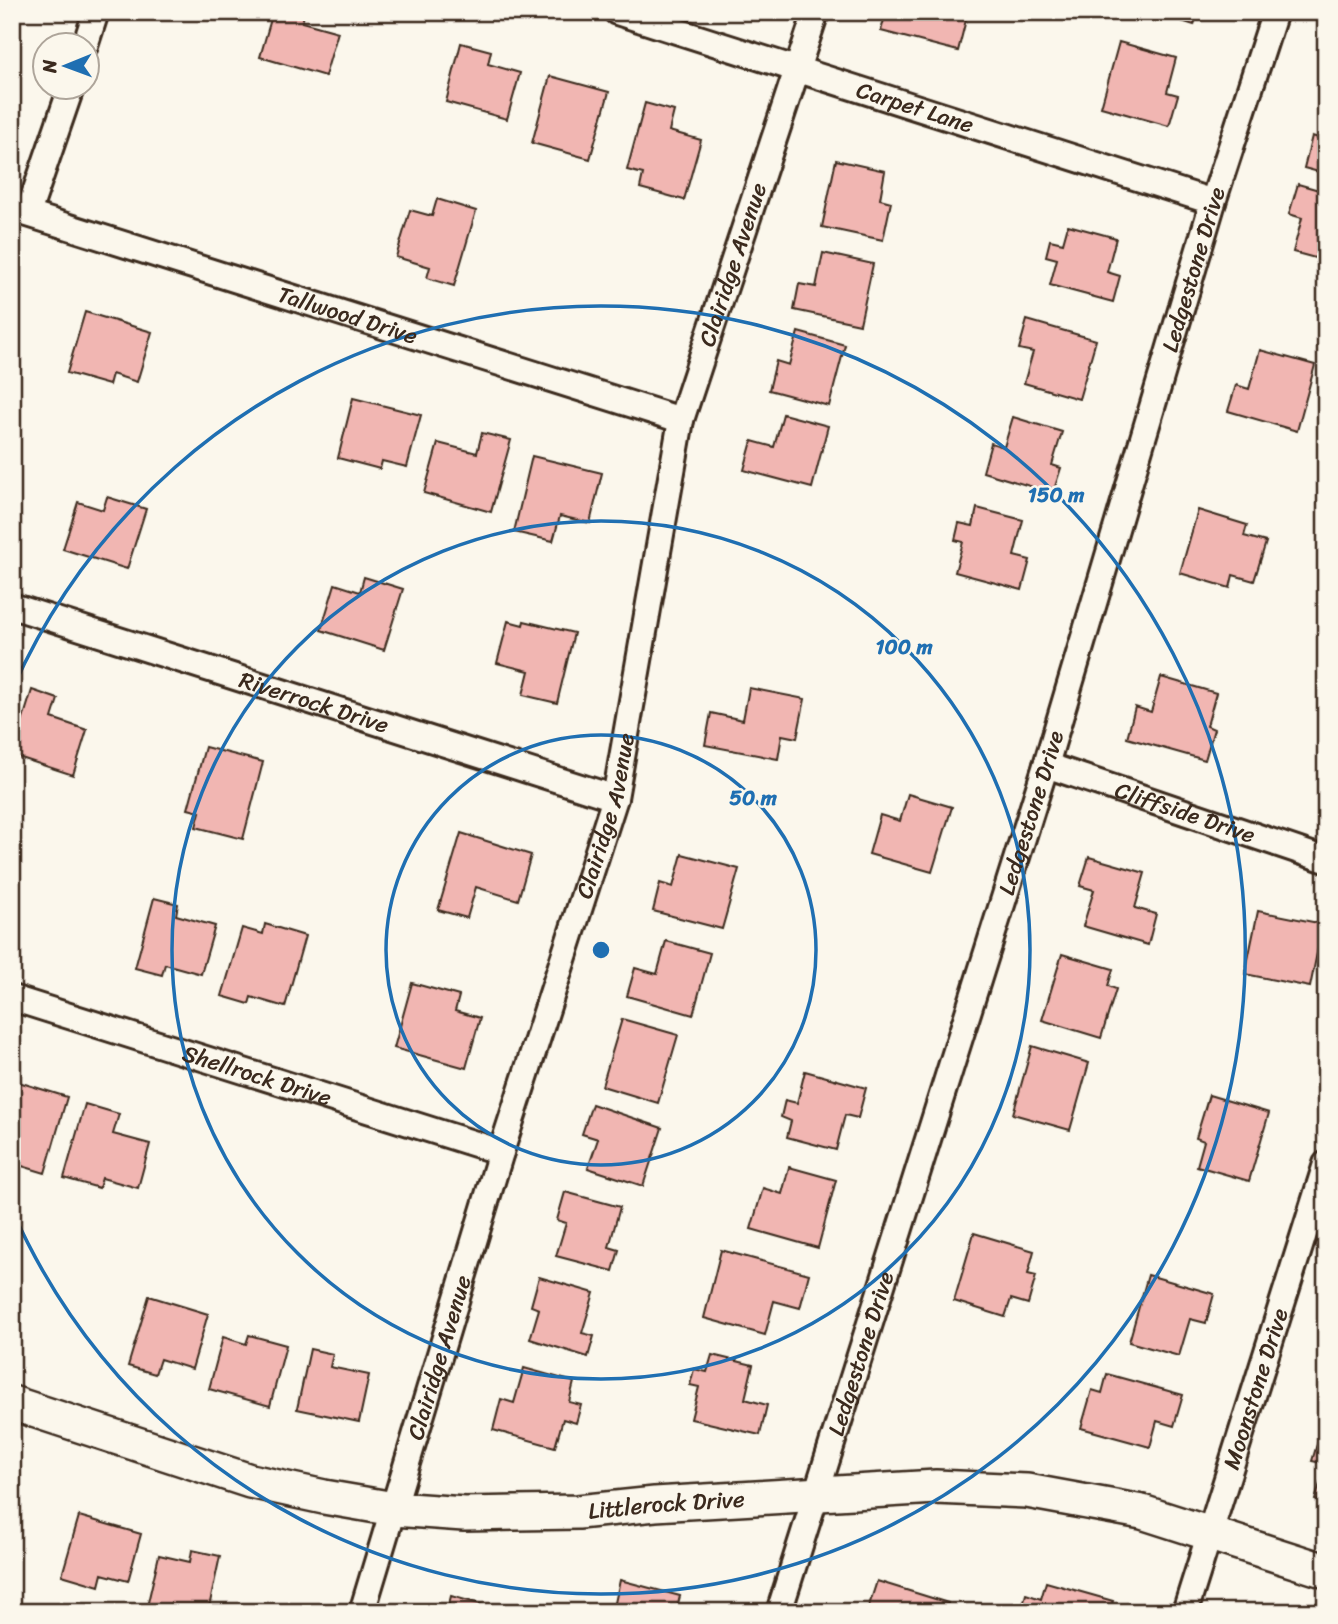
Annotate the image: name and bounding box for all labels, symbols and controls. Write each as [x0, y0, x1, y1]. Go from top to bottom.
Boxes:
north arrow [32, 32, 102, 102]
text: N [33, 59, 66, 74]
street label: Carpet Lane [851, 70, 979, 146]
street label: Clairidge Avenue [687, 177, 779, 352]
street label: Ledgestone Drive [1150, 182, 1238, 357]
street label: Tallwood Drive [272, 274, 423, 357]
text: 150 m [1028, 476, 1085, 514]
text: 100 m [875, 628, 933, 666]
street label: Riverrock Drive [234, 660, 394, 746]
street label: Ledgestone Drive [986, 726, 1076, 900]
street label: Clairidge Avenue [564, 730, 647, 904]
street label: Cliffside Drive [1109, 770, 1261, 856]
text: 50 m [729, 779, 778, 817]
centre of rings [589, 938, 613, 962]
street label: Shellrock Drive [177, 1033, 337, 1118]
street label: Ledgestone Drive [816, 1266, 906, 1441]
street label: Clairidge Avenue [395, 1270, 484, 1445]
street label: Moonstone Drive [1211, 1303, 1300, 1475]
street label: Littlerock Drive [586, 1479, 746, 1532]

